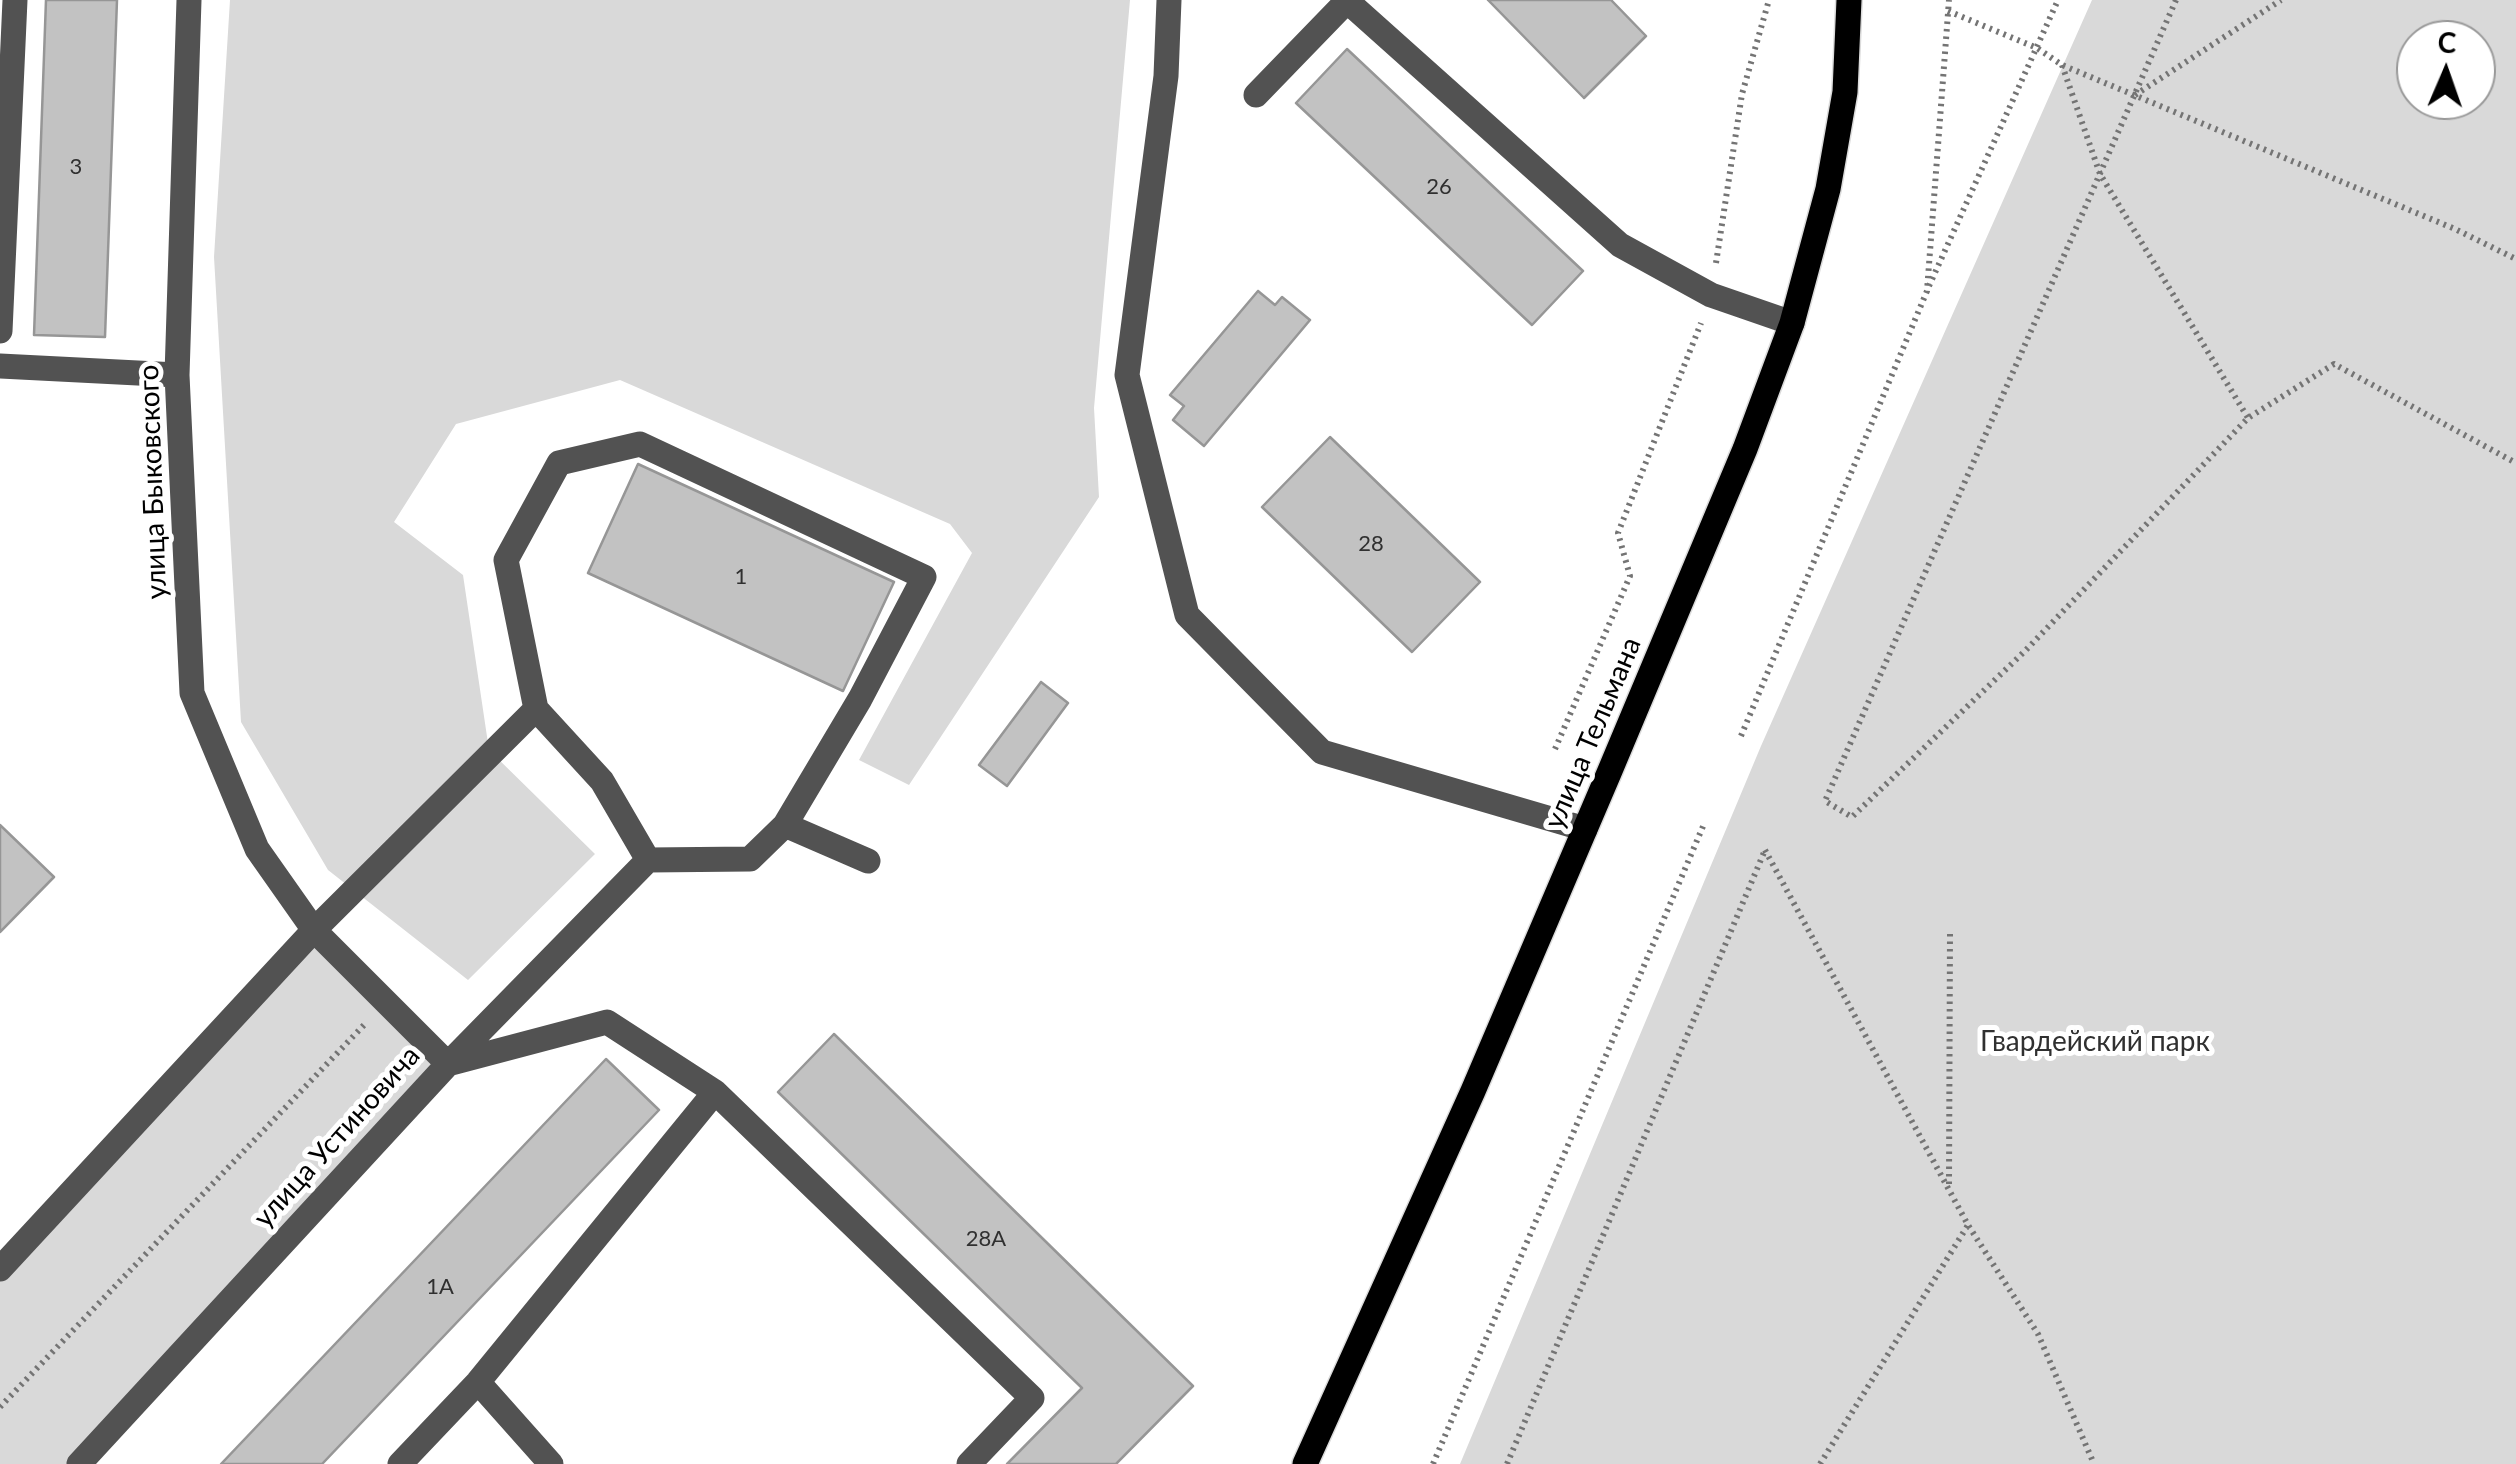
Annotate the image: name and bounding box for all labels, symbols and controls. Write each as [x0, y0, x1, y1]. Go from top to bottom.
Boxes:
north arrow [2396, 20, 2496, 120]
text: С [2437, 25, 2457, 59]
house number: 3 [70, 154, 82, 180]
house number: 26 [1426, 174, 1452, 200]
street label: улица Быковского [132, 364, 174, 600]
house number: 28 [1358, 531, 1384, 557]
house number: 1 [735, 564, 747, 590]
street label: улица Тельмана [1538, 632, 1648, 834]
park label: Гвардейский парк [1980, 1025, 2210, 1059]
street label: улица Устиновича [247, 1039, 427, 1235]
house number: 28А [966, 1226, 1006, 1252]
house number: 1А [426, 1274, 454, 1300]

